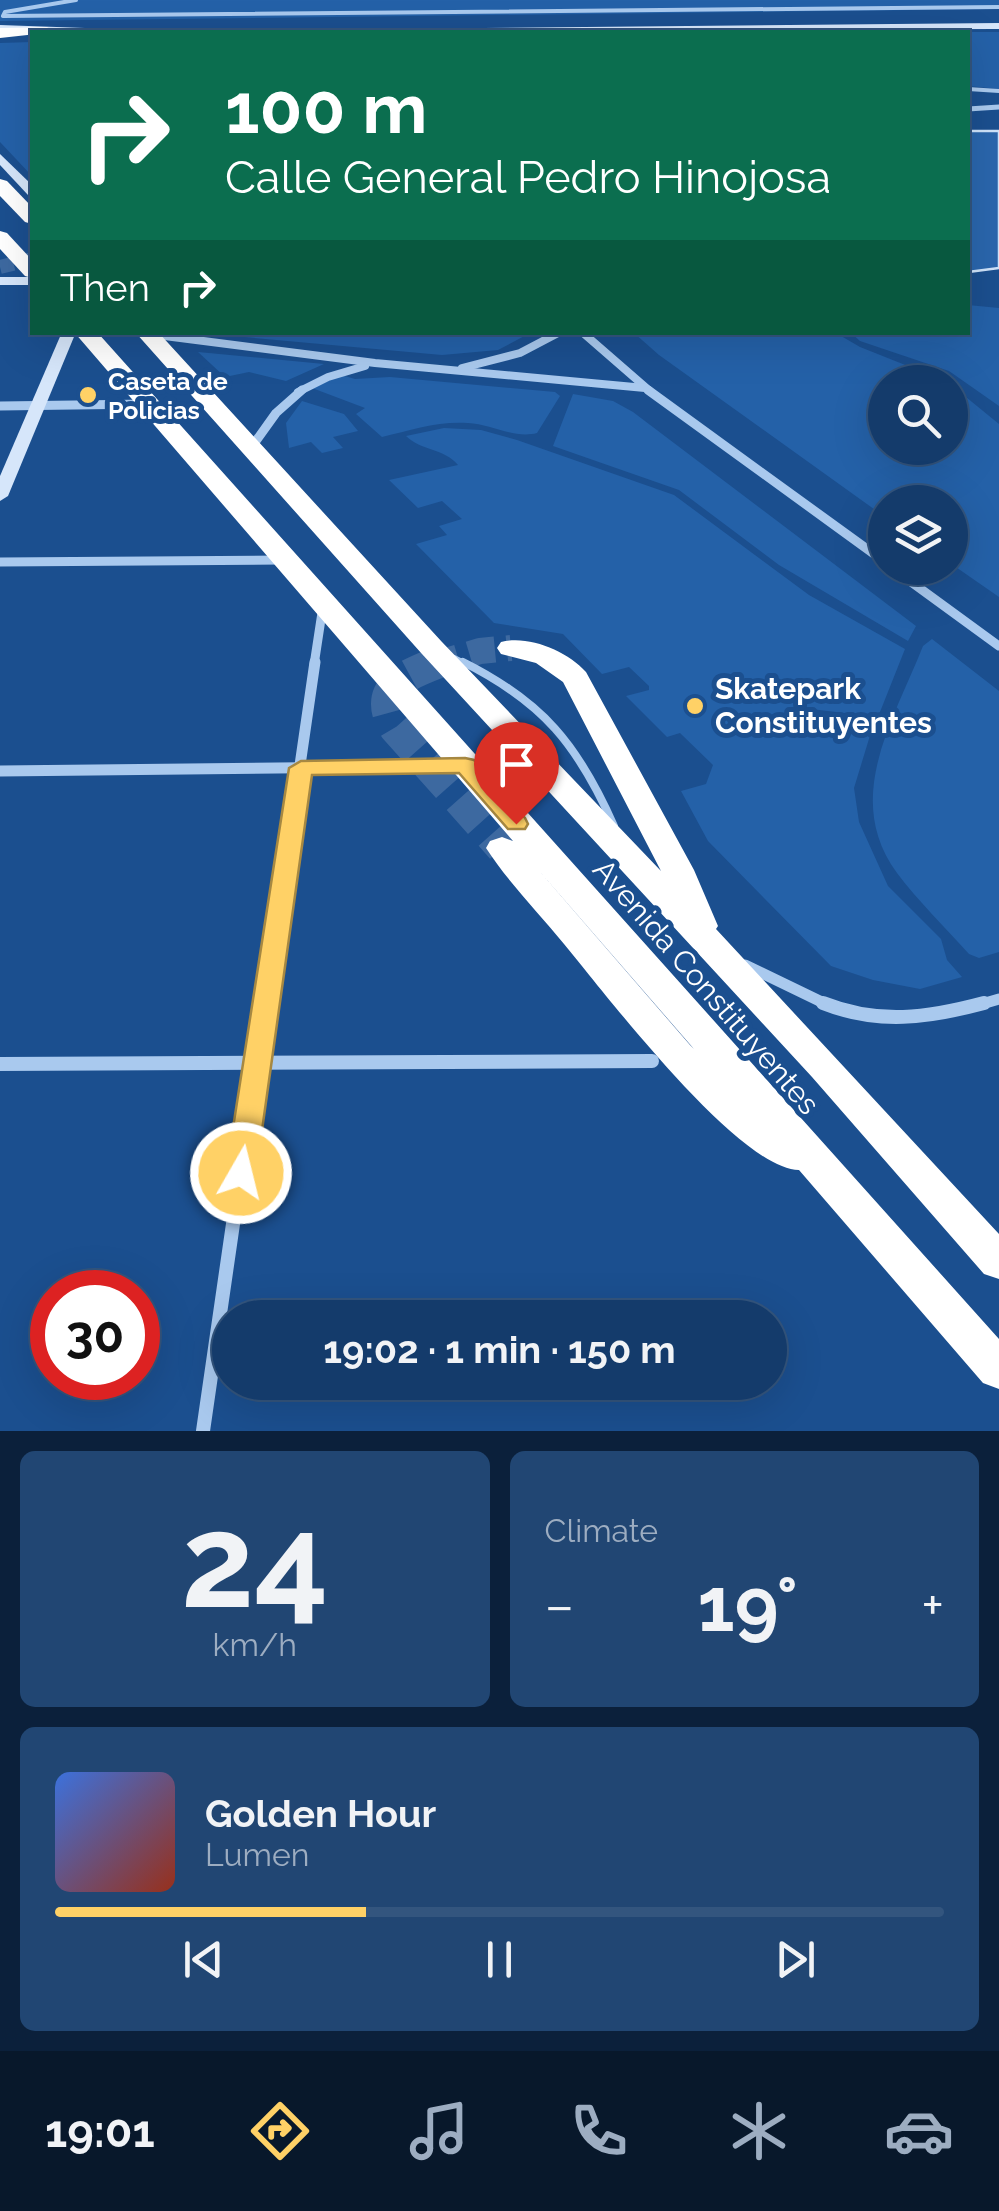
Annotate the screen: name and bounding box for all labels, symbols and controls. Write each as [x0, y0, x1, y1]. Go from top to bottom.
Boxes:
text: 100 m [225, 67, 428, 149]
icon: right [60, 70, 190, 200]
text: Calle General Pedro Hinojosa [225, 151, 831, 204]
icon: right [170, 260, 225, 315]
text: Then [60, 265, 150, 310]
map controls [868, 365, 968, 585]
button: search [868, 365, 968, 465]
place label: Caseta de Policias [108, 366, 228, 425]
marker: Caseta de Policias [77, 384, 99, 406]
button: layers [868, 485, 968, 585]
place label: Skatepark Constituyentes [715, 671, 932, 740]
marker: Skatepark Constituyentes [684, 695, 706, 717]
pin [474, 722, 559, 825]
icon: arrive [489, 737, 544, 792]
street label: Avenida Constituyentes [586, 852, 827, 1121]
position arrow [189, 1121, 293, 1225]
speed limit sign: 30 [30, 1270, 160, 1400]
text: 19:02 · 1 min · 150 m [323, 1327, 676, 1372]
text: 24 [181, 1485, 329, 1637]
text: Climate [545, 1512, 658, 1549]
text: 19° [697, 1560, 798, 1649]
text: − [545, 1573, 574, 1638]
text: + [921, 1573, 944, 1638]
text: km/h [213, 1626, 297, 1663]
text: Golden Hour [205, 1791, 436, 1836]
text: Lumen [205, 1836, 309, 1873]
icon: previous [176, 1932, 231, 1987]
icon: pause [472, 1932, 527, 1987]
icon: next [768, 1932, 823, 1987]
icon: directions [245, 2096, 315, 2166]
icon: music [404, 2096, 474, 2166]
icon: phone [564, 2096, 634, 2166]
icon: climate [724, 2096, 794, 2166]
icon: car [884, 2096, 954, 2166]
text: 19:01 [45, 2105, 155, 2158]

